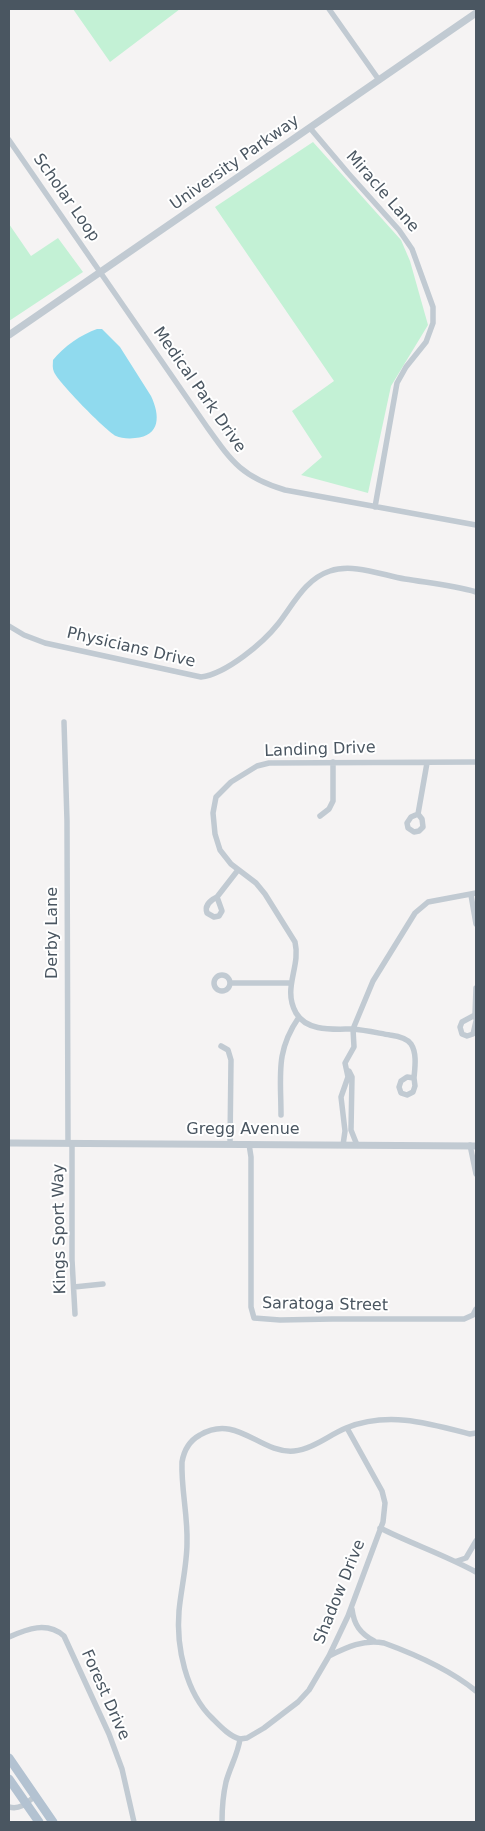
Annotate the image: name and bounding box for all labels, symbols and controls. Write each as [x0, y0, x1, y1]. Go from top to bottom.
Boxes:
street label: University Parkway [167, 111, 303, 215]
street label: Miracle Lane [341, 147, 423, 237]
street label: Scholar Loop [29, 150, 103, 246]
street label: Medical Park Drive [148, 324, 250, 456]
street label: Physicians Drive [65, 624, 197, 672]
street label: Landing Drive [264, 738, 376, 762]
street label: Derby Lane [43, 887, 63, 979]
street label: Gregg Avenue [186, 1120, 300, 1140]
street label: Kings Sport Way [49, 1163, 71, 1295]
street label: Saratoga Street [262, 1294, 388, 1316]
street label: Shadow Drive [310, 1537, 370, 1647]
street label: Forest Drive [77, 1647, 133, 1743]

